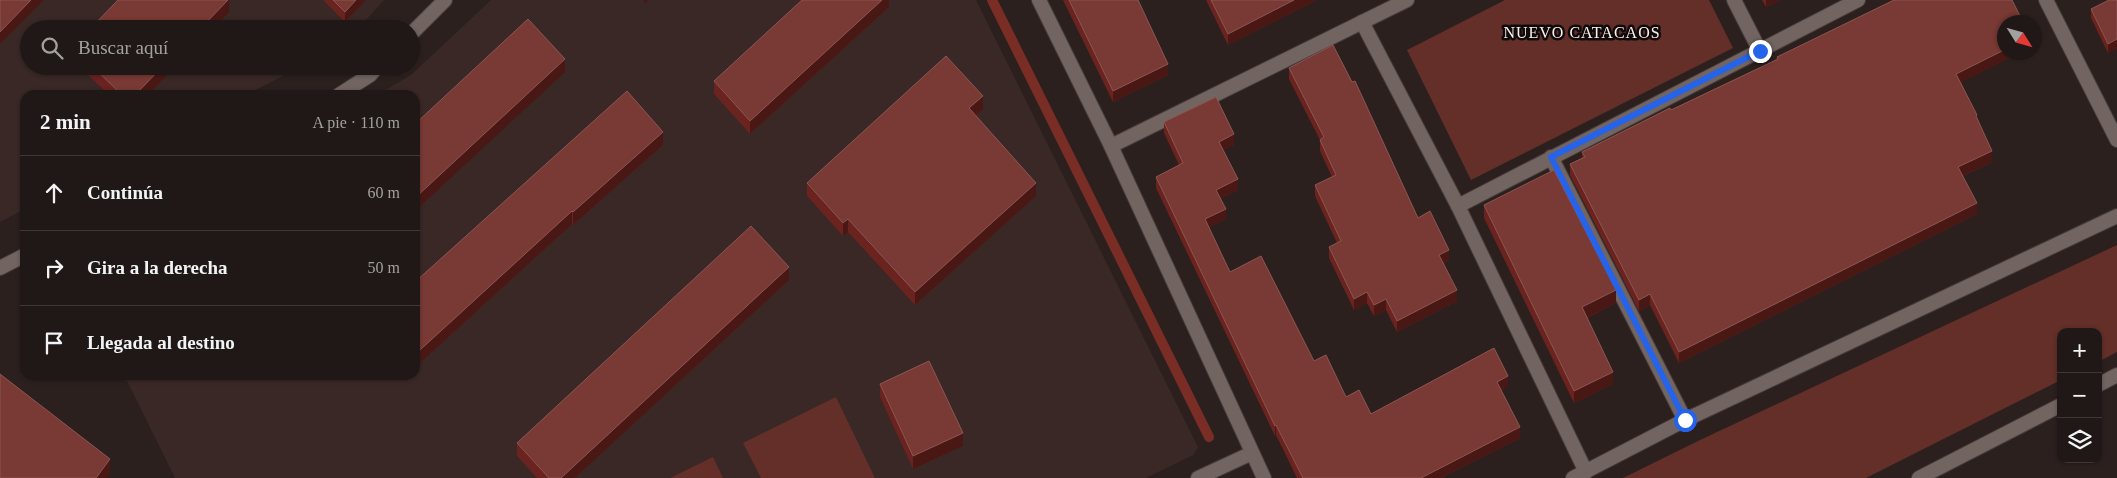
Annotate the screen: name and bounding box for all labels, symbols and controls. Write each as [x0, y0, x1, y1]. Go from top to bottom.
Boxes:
north arrow [1997, 15, 2042, 60]
search box [20, 20, 420, 75]
district label: NUEVO CATACAOS [1503, 24, 1661, 41]
icon: search [38, 34, 66, 62]
text: Buscar aquí [78, 37, 168, 58]
route end [1749, 40, 1772, 63]
text: 2 min [40, 110, 91, 134]
text: A pie · 110 m [313, 114, 400, 131]
icon: ahead [40, 179, 68, 207]
text: Continúa [87, 182, 163, 203]
text: 60 m [368, 184, 400, 201]
icon: right [40, 254, 68, 282]
text: Gira a la derecha [87, 257, 228, 278]
text: 50 m [368, 259, 400, 276]
map controls [2057, 328, 2102, 463]
button: + [2057, 328, 2102, 373]
icon: arrive [40, 329, 68, 357]
text: Llegada al destino [87, 332, 235, 353]
button: − [2057, 373, 2102, 418]
route start [1674, 409, 1697, 432]
button: layers [2057, 418, 2102, 463]

